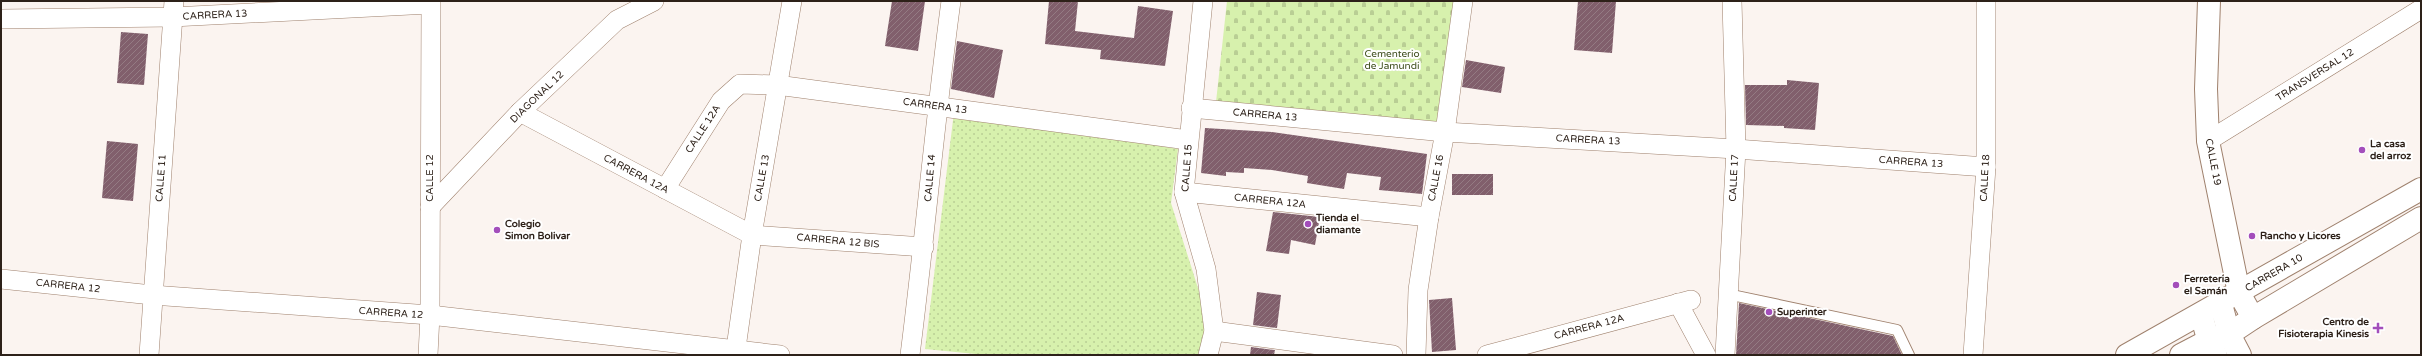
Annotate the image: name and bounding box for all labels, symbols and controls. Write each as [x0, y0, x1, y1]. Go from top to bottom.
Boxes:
street label: CARRERA 13 [182, 7, 248, 23]
street label: TRANSVERSAL 12 [2274, 46, 2356, 104]
park label: Cementerio de Jamundi [1364, 48, 1420, 72]
street label: DIAGONAL 12 [508, 68, 566, 126]
street label: CARRERA 13 [902, 96, 968, 116]
street label: CALLE 12A [683, 103, 723, 155]
street label: CARRERA 13 [1232, 106, 1298, 124]
street label: CARRERA 13 [1555, 132, 1621, 148]
street label: CALLE 19 [2203, 138, 2223, 186]
place label: La casa del arroz [2370, 138, 2411, 162]
street label: CALLE 15 [1179, 144, 1195, 192]
marker: La casa del arroz [2357, 145, 2367, 155]
street label: CARRERA 12A [601, 152, 671, 196]
street label: CALLE 11 [153, 154, 169, 202]
street label: CALLE 12 [424, 154, 436, 202]
street label: CALLE 13 [752, 154, 772, 202]
street label: CALLE 14 [922, 154, 938, 202]
street label: CALLE 16 [1426, 154, 1446, 202]
street label: CALLE 17 [1727, 154, 1741, 202]
street label: CARRERA 13 [1878, 154, 1944, 170]
street label: CALLE 18 [1978, 154, 1992, 202]
street label: CARRERA 12A [1233, 191, 1307, 211]
place label: Tienda el diamante [1315, 212, 1361, 236]
place label: Colegio Simon Bolivar [505, 218, 570, 242]
marker: Tienda el diamante [1303, 219, 1313, 229]
marker: Colegio Simon Bolivar [492, 225, 502, 235]
place label: Rancho y Licores [2260, 230, 2341, 242]
street label: CARRERA 12 BIS [796, 231, 880, 251]
marker: Rancho y Licores [2247, 231, 2257, 241]
street label: CARRERA 10 [2243, 252, 2305, 294]
place label: Ferreteria el Samán [2184, 273, 2230, 297]
street label: CARRERA 12 [35, 277, 101, 295]
marker: Ferreteria el Samán [2171, 280, 2181, 290]
street label: CARRERA 12 [358, 305, 424, 321]
place label: Superinter [1777, 306, 1827, 318]
marker: Superinter [1764, 307, 1774, 317]
street label: CARRERA 12A [1553, 312, 1625, 342]
place label: Centro de Fisioterapia Kinesis [2278, 316, 2369, 340]
marker: Centro de Fisioterapia Kinesis [2372, 322, 2384, 334]

